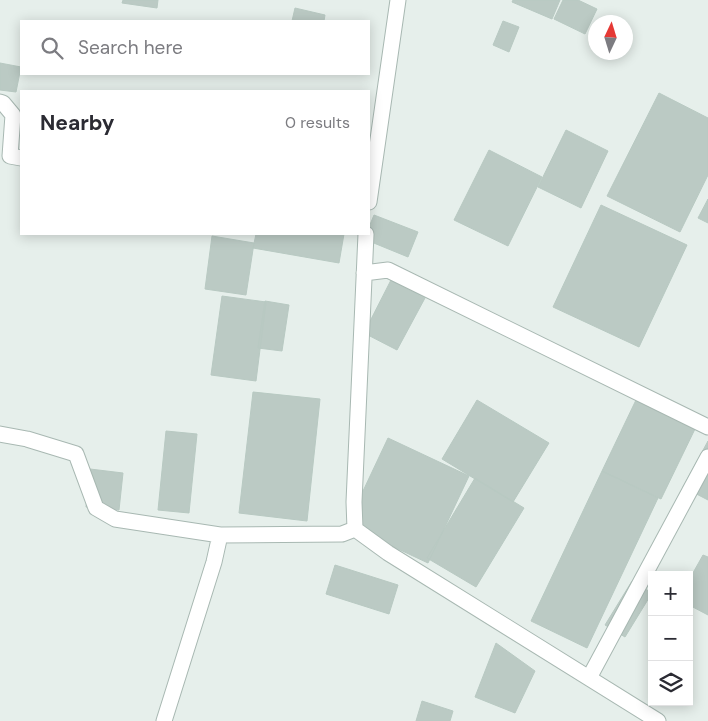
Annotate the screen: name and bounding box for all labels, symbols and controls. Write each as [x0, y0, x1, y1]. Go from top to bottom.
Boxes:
north arrow [588, 15, 633, 60]
search box [20, 20, 370, 75]
icon: search [38, 34, 66, 62]
text: Search here [78, 35, 183, 60]
text: Nearby [40, 109, 114, 137]
text: 0 results [285, 112, 350, 133]
map controls [648, 571, 693, 706]
button: + [648, 571, 693, 616]
button: − [648, 616, 693, 661]
button: layers [648, 661, 693, 706]

